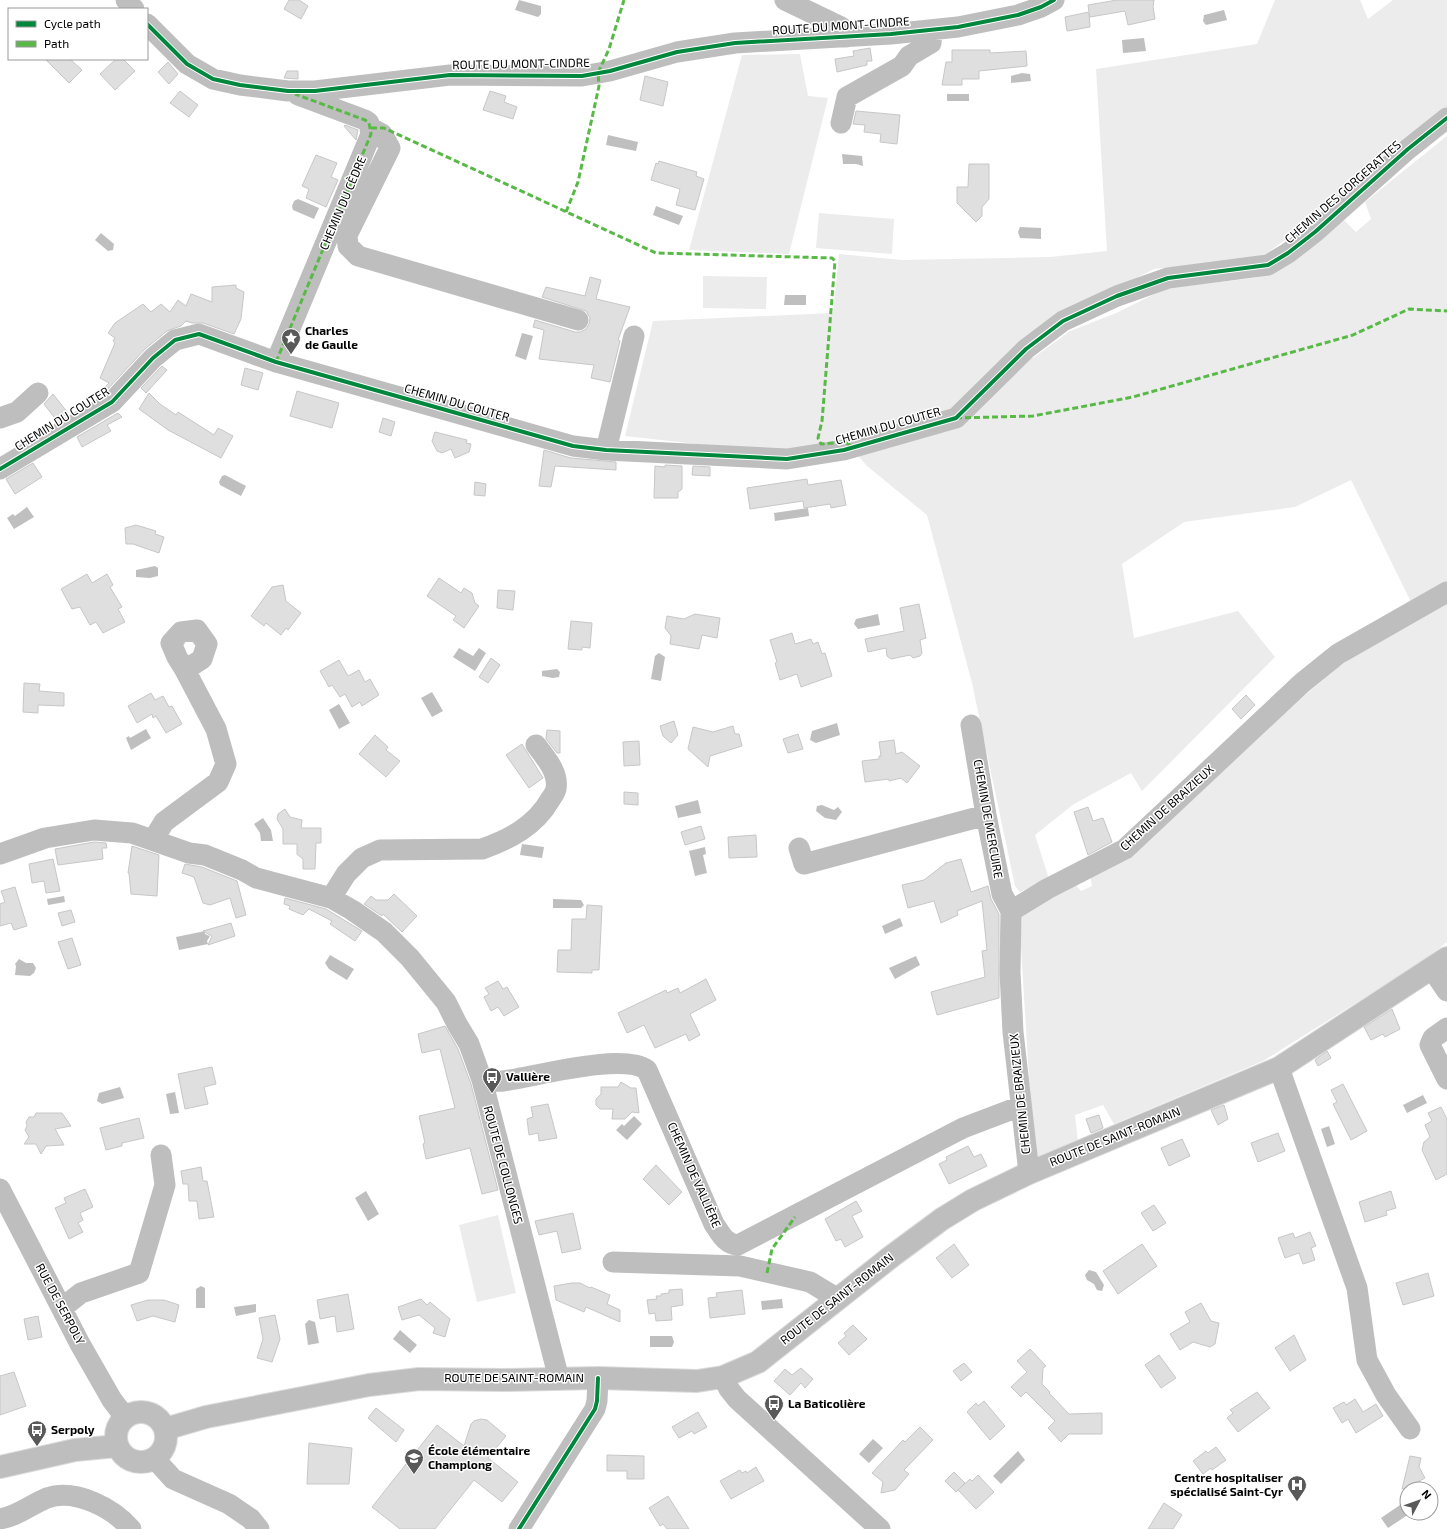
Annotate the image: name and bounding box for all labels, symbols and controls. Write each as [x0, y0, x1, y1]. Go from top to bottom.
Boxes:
legend [8, 8, 148, 60]
street label: ROUTE DU MONT-CINDRE [772, 13, 910, 37]
text: Cycle path [44, 16, 101, 30]
text: Path [44, 36, 69, 50]
street label: ROUTE DU MONT-CINDRE [452, 55, 590, 71]
street label: CHEMIN DES GORGERATTES [1281, 137, 1403, 245]
street label: CHEMIN DU CÈDRE [316, 153, 368, 252]
place label: Charles de Gaulle [305, 323, 358, 351]
place icon: Charles de Gaulle [280, 327, 302, 355]
street label: CHEMIN DU COUTER [403, 380, 512, 424]
street label: CHEMIN DU COUTER [12, 383, 111, 453]
street label: CHEMIN DU COUTER [833, 403, 942, 447]
street label: CHEMIN DE MERCUIRE [972, 758, 1006, 880]
street label: CHEMIN DE BRAIZIEUX [1117, 761, 1217, 853]
street label: CHEMIN DE BRAIZIEUX [1006, 1032, 1032, 1155]
bus stop icon: Vallière [481, 1066, 503, 1094]
place label: Vallière [506, 1069, 550, 1083]
street label: ROUTE DE SAINT-ROMAIN [1047, 1103, 1182, 1169]
street label: ROUTE DE COLLONGES [481, 1104, 527, 1225]
street label: CHEMIN DE VALLIÈRE [665, 1120, 725, 1230]
street label: ROUTE DE SAINT-ROMAIN [777, 1250, 896, 1347]
street label: RUE DE SERPOLY [34, 1260, 88, 1347]
street label: ROUTE DE SAINT-ROMAIN [444, 1370, 584, 1384]
bus stop icon: La Baticolière [763, 1393, 785, 1421]
place label: La Baticolière [788, 1396, 866, 1410]
bus stop icon: Serpoly [26, 1419, 48, 1447]
place label: Serpoly [51, 1422, 95, 1437]
place label: École élémentaire Champlong [428, 1443, 530, 1471]
school or university icon: École élémentaire Champlong [403, 1447, 425, 1475]
place label: Centre hospitaliser spécialisé Saint-Cyr [1170, 1470, 1283, 1499]
hospital icon: Centre hospitaliser spécialisé Saint-Cyr [1286, 1474, 1308, 1502]
north arrow [1399, 1481, 1439, 1521]
text: N [1419, 1487, 1434, 1501]

